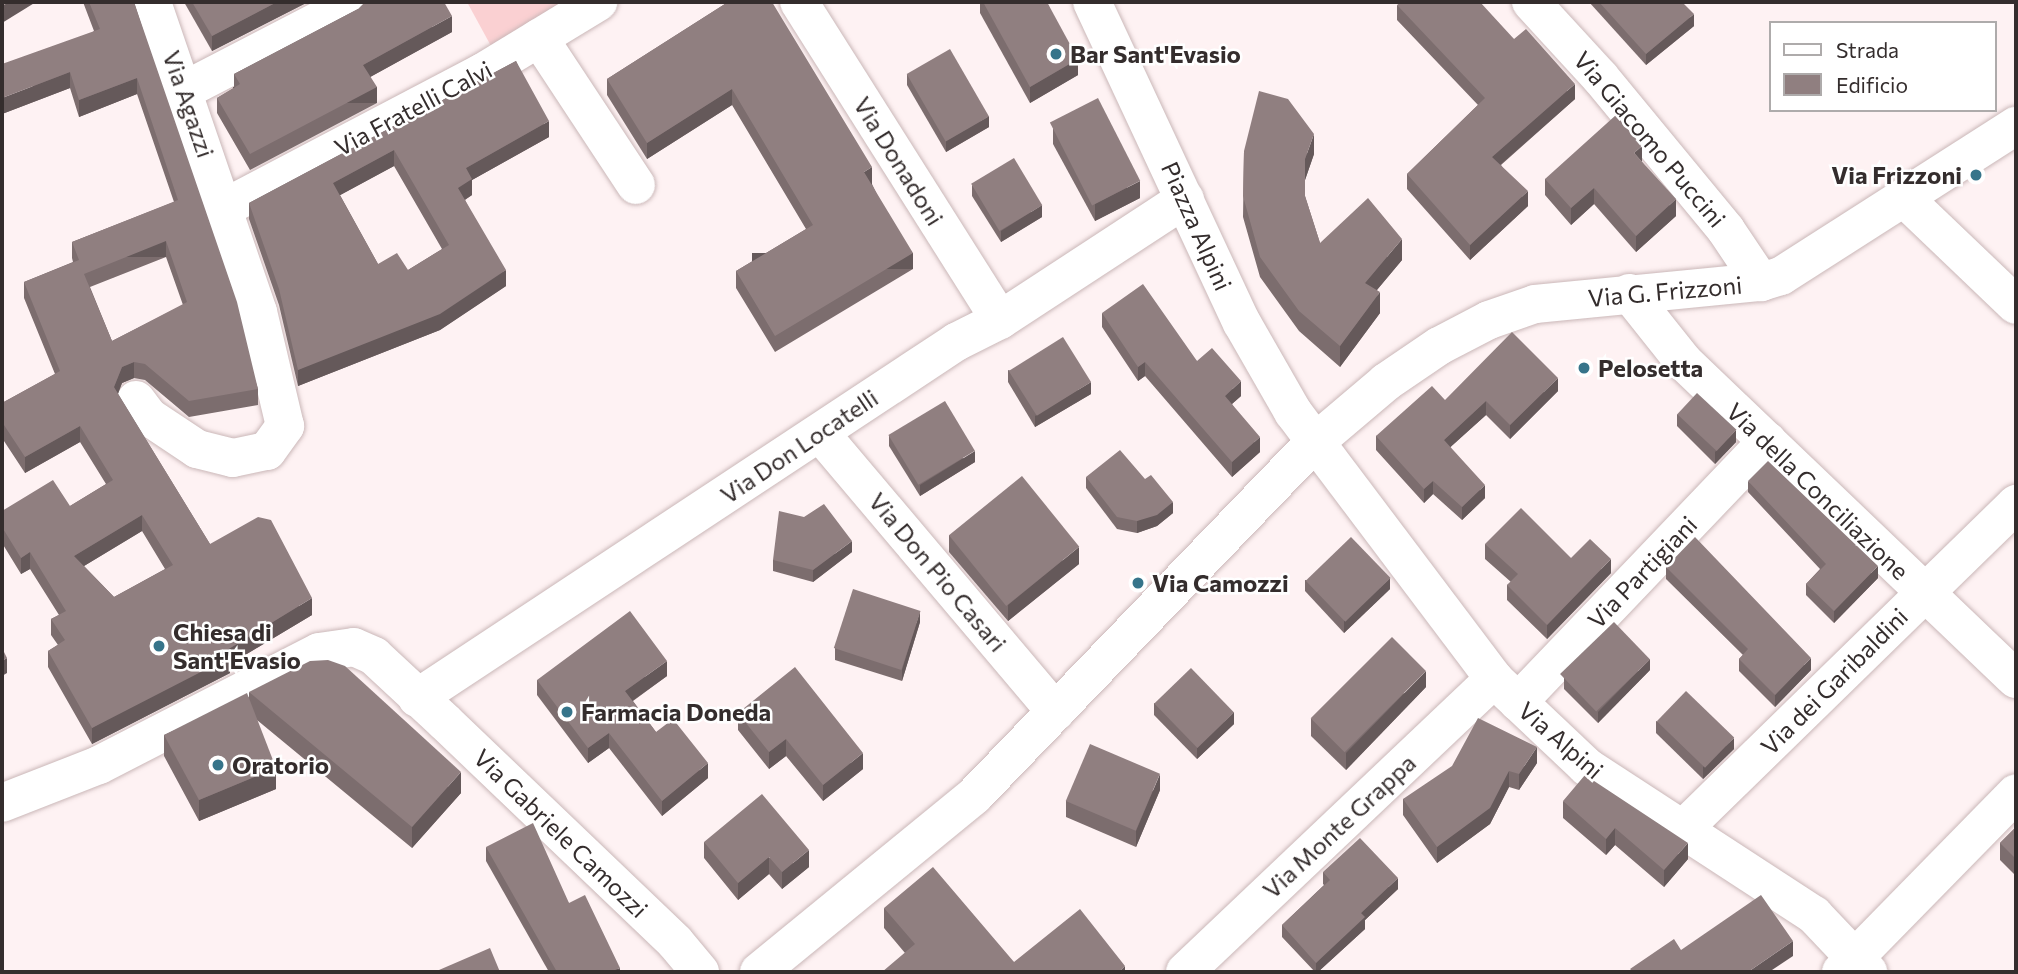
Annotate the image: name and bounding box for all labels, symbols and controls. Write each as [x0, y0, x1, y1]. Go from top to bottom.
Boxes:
legend [1770, 21, 1997, 112]
text: Strada [1836, 37, 1899, 62]
place label: Bar Sant'Evasio [1070, 40, 1241, 68]
street label: Via Giacomo Puccini [1568, 45, 1732, 233]
marker: Bar Sant'Evasio [1048, 46, 1064, 62]
street label: Via Agazzi [157, 47, 221, 161]
street label: Via Fratelli Calvi [329, 54, 497, 162]
text: Edificio [1836, 72, 1908, 97]
street label: Via Donadoni [848, 91, 950, 231]
street label: Piazza Alpini [1156, 157, 1238, 295]
place label: Via Frizzoni [1831, 161, 1962, 189]
marker: Via Frizzoni [1968, 167, 1984, 183]
street label: Via G. Frizzoni [1587, 270, 1743, 312]
place label: Pelosetta [1598, 354, 1703, 382]
marker: Pelosetta [1576, 360, 1592, 376]
street label: Via Don Locatelli [715, 383, 883, 509]
street label: Via della Conciliazione [1721, 397, 1915, 585]
street label: Via Don Pio Casari [863, 487, 1013, 657]
street label: Via Partigiani [1581, 510, 1703, 634]
place label: Via Camozzi [1152, 569, 1289, 597]
marker: Via Camozzi [1130, 575, 1146, 591]
street label: Via dei Garibaldini [1755, 602, 1913, 760]
place label: Chiesa di Sant'Evasio [173, 618, 301, 674]
marker: Chiesa di Sant'Evasio [151, 638, 167, 654]
street label: Via Alpini [1513, 695, 1609, 785]
place label: Farmacia Doneda [581, 698, 771, 726]
marker: Farmacia Doneda [559, 704, 575, 720]
street label: Via Gabriele Camozzi [468, 743, 654, 923]
street label: Via Monte Grappa [1257, 748, 1421, 904]
place label: Oratorio [232, 751, 329, 779]
marker: Oratorio [210, 757, 226, 773]

